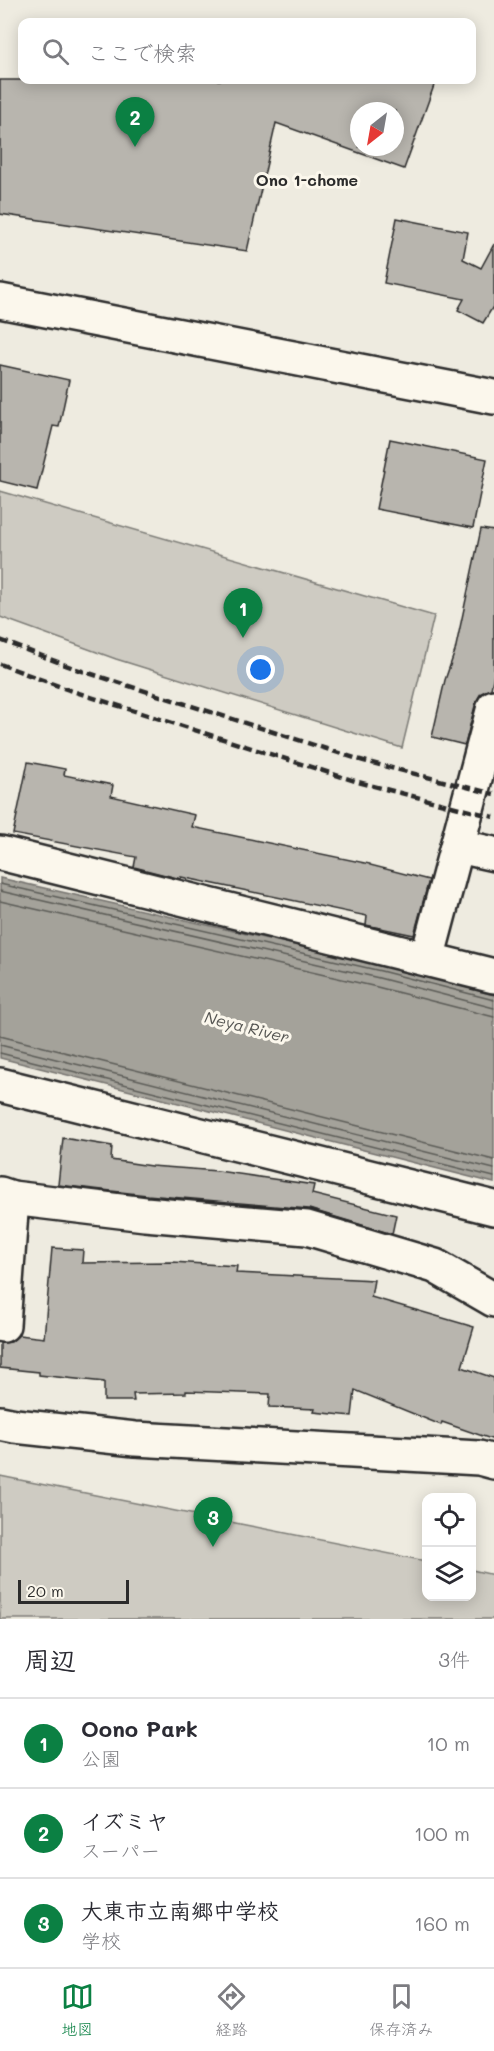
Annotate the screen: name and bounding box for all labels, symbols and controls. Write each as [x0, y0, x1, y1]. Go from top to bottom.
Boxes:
search box [18, 18, 476, 84]
icon: search [39, 35, 72, 68]
text: ここで検索 [87, 38, 197, 67]
pin: 2 [116, 98, 154, 147]
north arrow [350, 102, 404, 156]
district label: Ono 1-chome [256, 169, 358, 190]
pin: 1 [224, 588, 262, 638]
your location [246, 655, 275, 684]
water label: Neya River [203, 1006, 292, 1047]
map controls [422, 1493, 476, 1601]
button: locate [422, 1493, 476, 1547]
pin: 3 [194, 1498, 232, 1547]
button: layers [422, 1547, 476, 1601]
scale bar [18, 1577, 129, 1604]
text: 20 m [27, 1580, 64, 1601]
text: 周辺 [24, 1643, 76, 1677]
text: 3件 [438, 1646, 470, 1672]
text: Oono Park [81, 1714, 198, 1743]
text: 1 [39, 1730, 48, 1756]
text: 10 m [426, 1730, 470, 1756]
text: 公園 [81, 1745, 121, 1771]
text: イズミヤ [81, 1806, 169, 1835]
text: 2 [38, 1820, 49, 1846]
text: 100 m [414, 1820, 470, 1846]
text: スーパー [81, 1837, 160, 1863]
text: 大東市立南郷中学校 [81, 1896, 279, 1925]
text: 3 [38, 1910, 50, 1936]
text: 160 m [414, 1910, 470, 1936]
text: 学校 [81, 1927, 121, 1953]
tab: 地図 [61, 1980, 94, 2040]
tab: 経路 [215, 1980, 248, 2040]
tab: 保存済み [369, 1980, 433, 2040]

